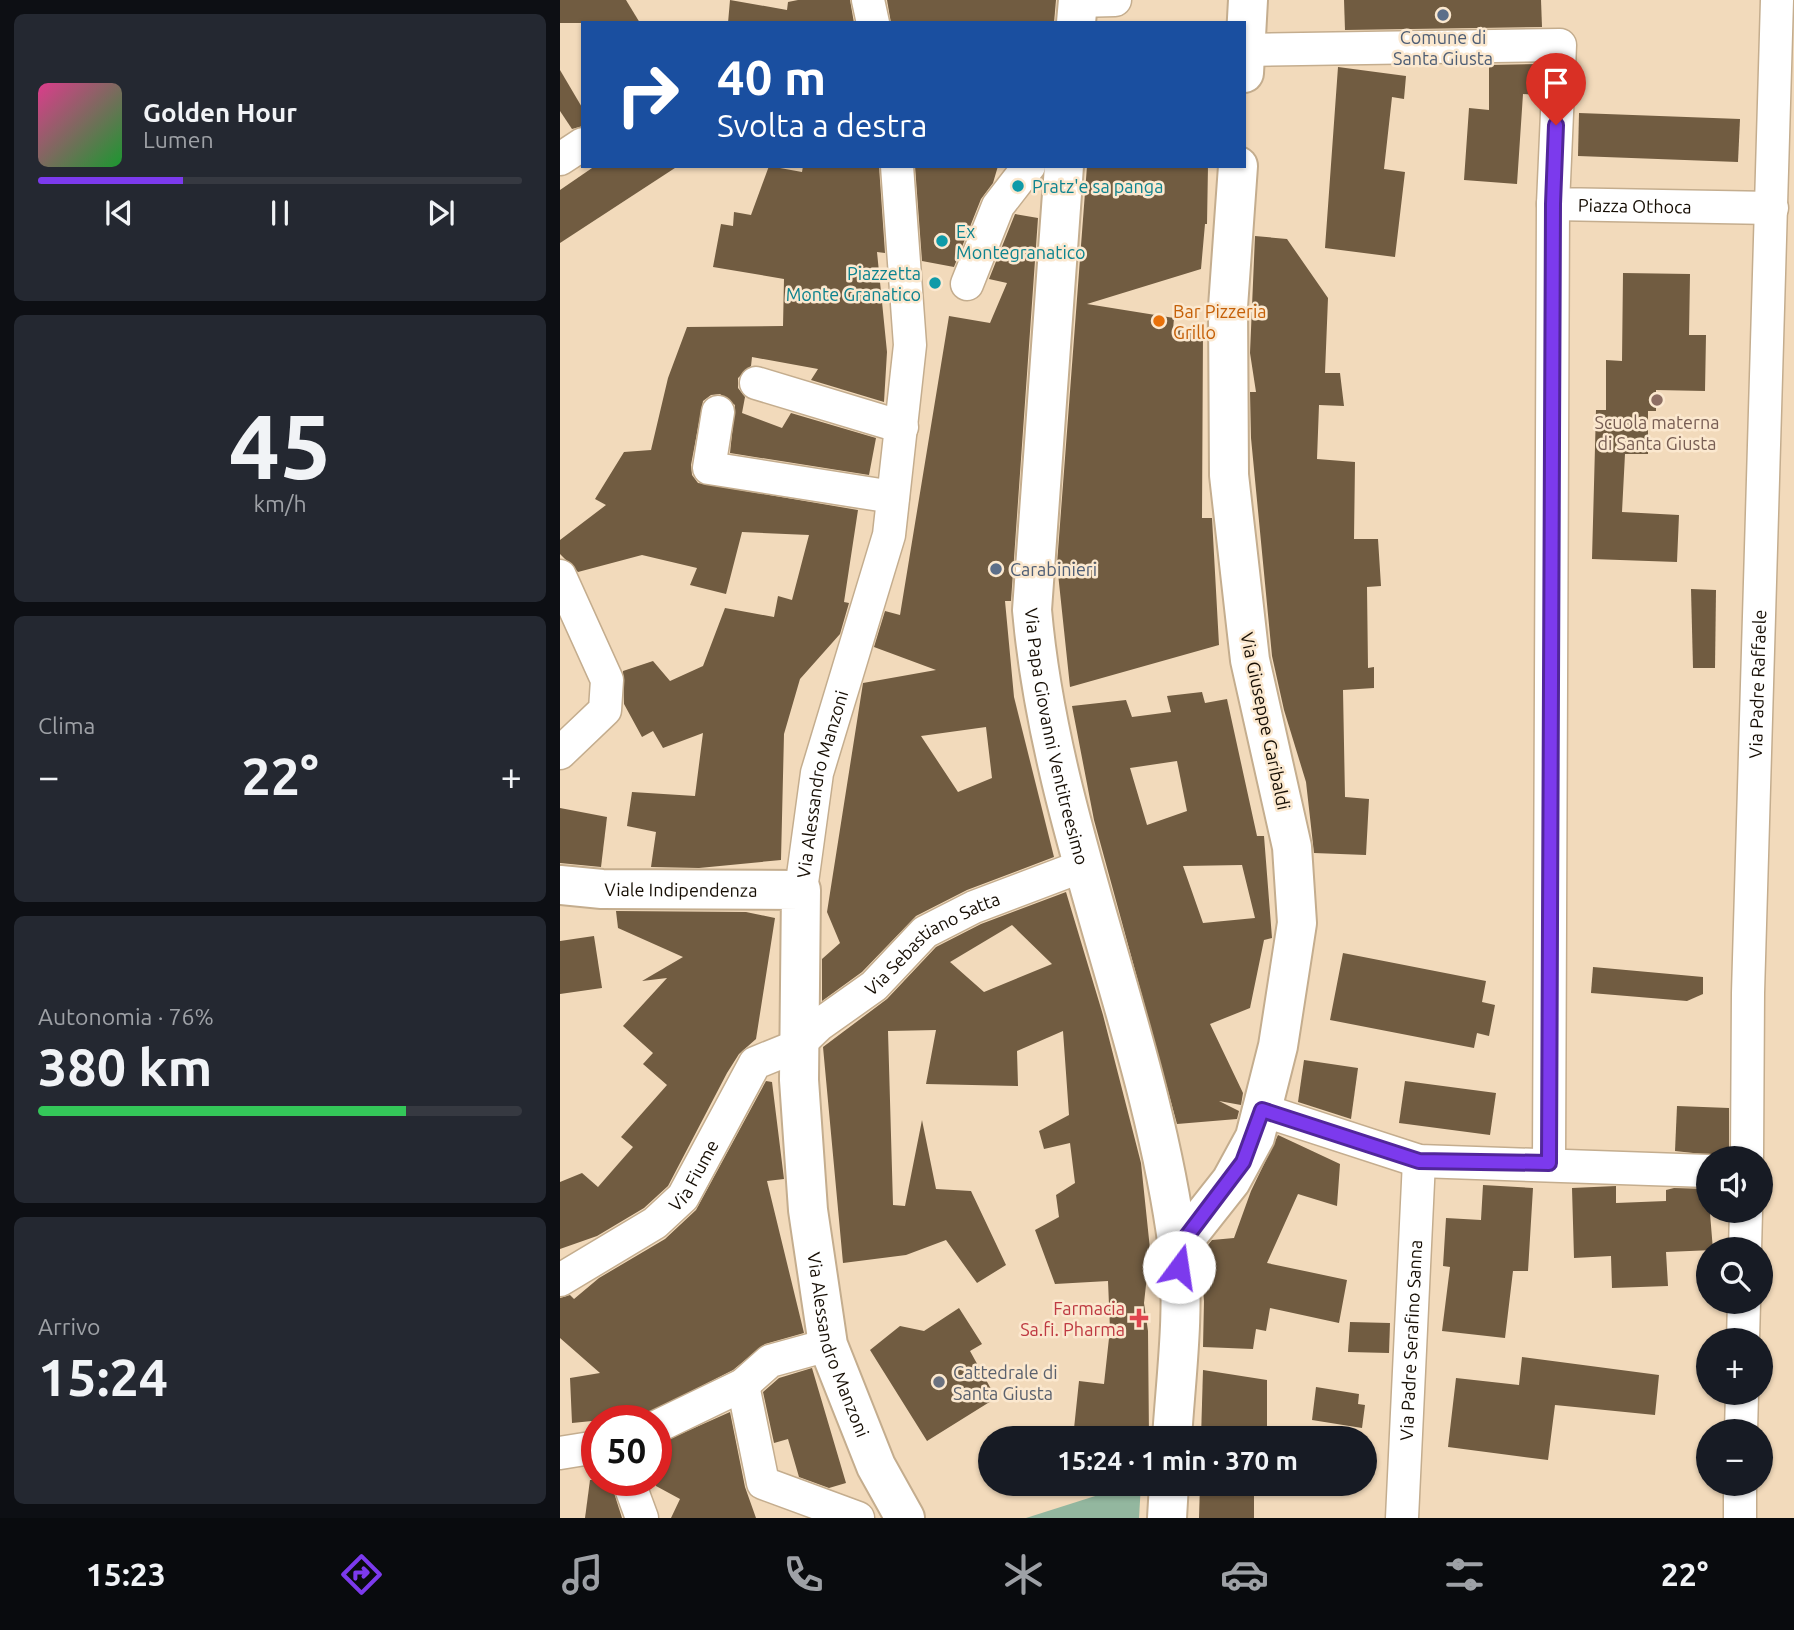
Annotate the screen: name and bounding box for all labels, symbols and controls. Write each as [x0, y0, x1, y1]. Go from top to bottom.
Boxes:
marker: Comune di Santa Giusta [1435, 7, 1451, 23]
place label: Comune di Santa Giusta [1393, 27, 1493, 68]
icon: right [602, 49, 693, 140]
text: 40 m [717, 49, 826, 104]
pin [1526, 53, 1586, 125]
icon: arrive [1537, 64, 1575, 102]
text: Golden Hour [143, 98, 297, 127]
text: Svolta a destra [717, 107, 928, 143]
text: Lumen [143, 127, 214, 152]
place label: Pratz'e sa panga [1032, 176, 1163, 196]
marker: Pratz'e sa panga [1010, 178, 1026, 194]
icon: previous [100, 194, 138, 232]
icon: pause [261, 194, 299, 232]
icon: next [422, 194, 460, 232]
street label: Piazza Othoca [1578, 194, 1692, 217]
place label: Ex Montegranatico [956, 221, 1086, 262]
marker: Ex Montegranatico [934, 233, 950, 249]
place label: Piazzetta Monte Granatico [786, 263, 921, 304]
marker: Piazzetta Monte Granatico [927, 275, 943, 291]
place label: Bar Pizzeria Grillo [1173, 301, 1267, 342]
marker: Bar Pizzeria Grillo [1151, 313, 1167, 329]
marker: Scuola materna di Santa Giusta [1649, 392, 1665, 408]
text: 45 [229, 394, 331, 496]
place label: Scuola materna di Santa Giusta [1595, 412, 1719, 453]
text: km/h [253, 491, 307, 516]
place label: Carabinieri [1010, 559, 1097, 579]
marker: Carabinieri [988, 561, 1004, 577]
street label: Via Papa Giovanni Ventitreesimo [1022, 607, 1093, 867]
street label: Via Padre Raffaele [1745, 609, 1769, 759]
street label: Via Giuseppe Garibaldi [1237, 630, 1295, 812]
street label: Via Alessandro Manzoni [793, 688, 851, 879]
text: Clima [38, 713, 95, 738]
text: 22° [241, 747, 319, 805]
text: − [38, 755, 59, 797]
text: + [501, 755, 522, 797]
street label: Viale Indipendenza [604, 879, 757, 900]
street label: Via Sebastiano Satta [861, 888, 1003, 999]
text: Autonomia · 76% [38, 1004, 214, 1029]
text: 380 km [38, 1038, 212, 1096]
street label: Via Fiume [665, 1136, 722, 1215]
map controls [1696, 1146, 1773, 1496]
button: sound [1696, 1146, 1773, 1223]
position arrow [1142, 1230, 1216, 1304]
button: search [1696, 1237, 1773, 1314]
street label: Via Padre Serafino Sanna [1396, 1239, 1425, 1441]
street label: Via Alessandro Manzoni [804, 1251, 873, 1440]
place label: Farmacia Sa.fi. Pharma [1020, 1298, 1125, 1339]
marker: Farmacia Sa.fi. Pharma [1131, 1310, 1147, 1326]
text: Arrivo [38, 1314, 101, 1339]
button: + [1696, 1328, 1773, 1405]
text: 15:24 [38, 1348, 168, 1406]
place label: Cattedrale di Santa Giusta [953, 1362, 1058, 1403]
marker: Cattedrale di Santa Giusta [931, 1374, 947, 1390]
speed limit sign: 50 [581, 1405, 672, 1496]
button: − [1696, 1419, 1773, 1496]
text: 15:24 · 1 min · 370 m [1057, 1446, 1298, 1475]
icon: directions [337, 1550, 386, 1599]
icon: music [558, 1550, 607, 1599]
icon: phone [779, 1550, 828, 1599]
icon: climate [999, 1550, 1048, 1599]
icon: car [1220, 1550, 1269, 1599]
icon: filters [1440, 1550, 1489, 1599]
text: 15:23 [86, 1556, 166, 1592]
text: 22° [1661, 1556, 1708, 1592]

